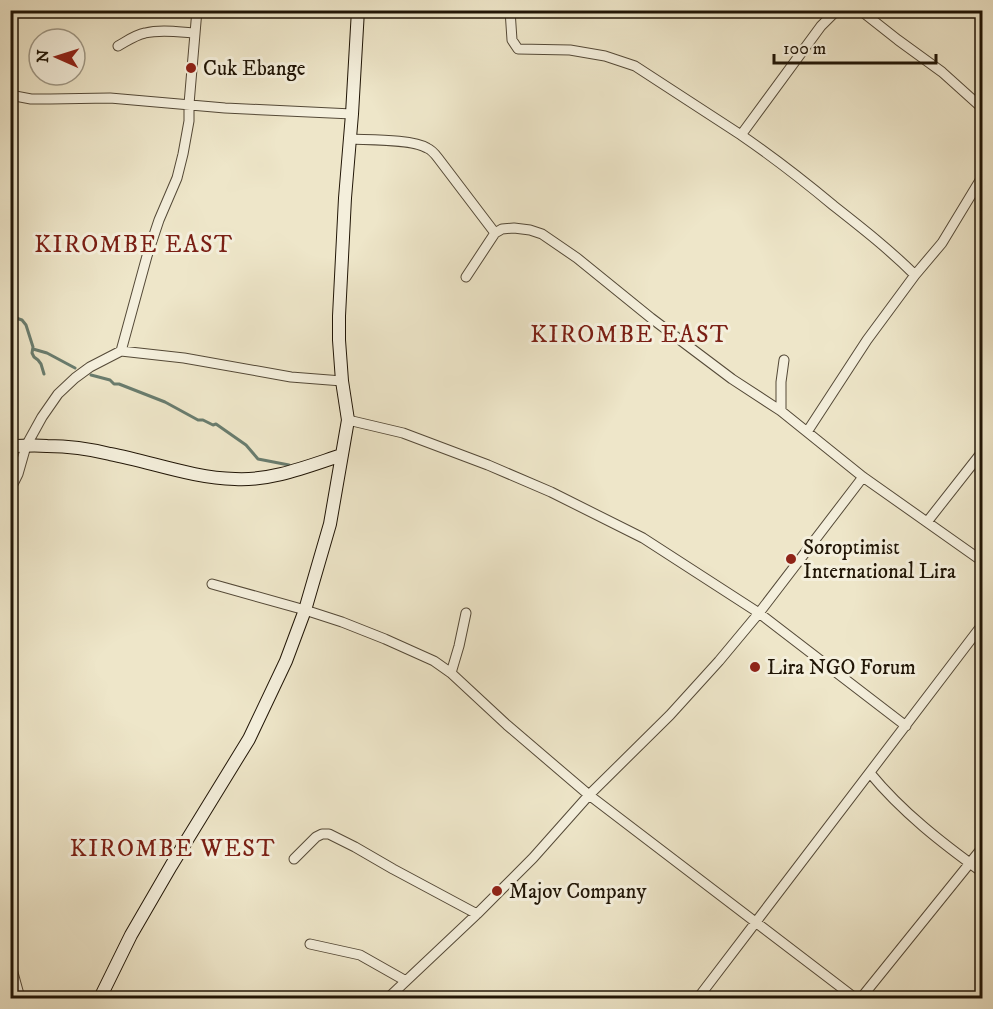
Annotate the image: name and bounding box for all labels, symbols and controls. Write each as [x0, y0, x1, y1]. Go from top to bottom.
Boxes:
north arrow [27, 27, 87, 87]
scale bar [774, 27, 936, 65]
text: 100 m [783, 38, 826, 60]
text: N [33, 49, 53, 63]
place label: Cuk Ebange [203, 56, 306, 82]
marker: Cuk Ebange [184, 61, 198, 75]
district label: KIROMBE EAST [34, 230, 234, 260]
district label: KIROMBE EAST [530, 320, 730, 350]
place label: Soroptimist International Lira [803, 535, 956, 585]
marker: Soroptimist International Lira [784, 552, 798, 566]
place label: Lira NGO Forum [767, 655, 916, 681]
marker: Lira NGO Forum [748, 660, 762, 674]
district label: KIROMBE WEST [70, 834, 276, 864]
place label: Majov Company [509, 879, 647, 905]
marker: Majov Company [490, 884, 504, 898]

